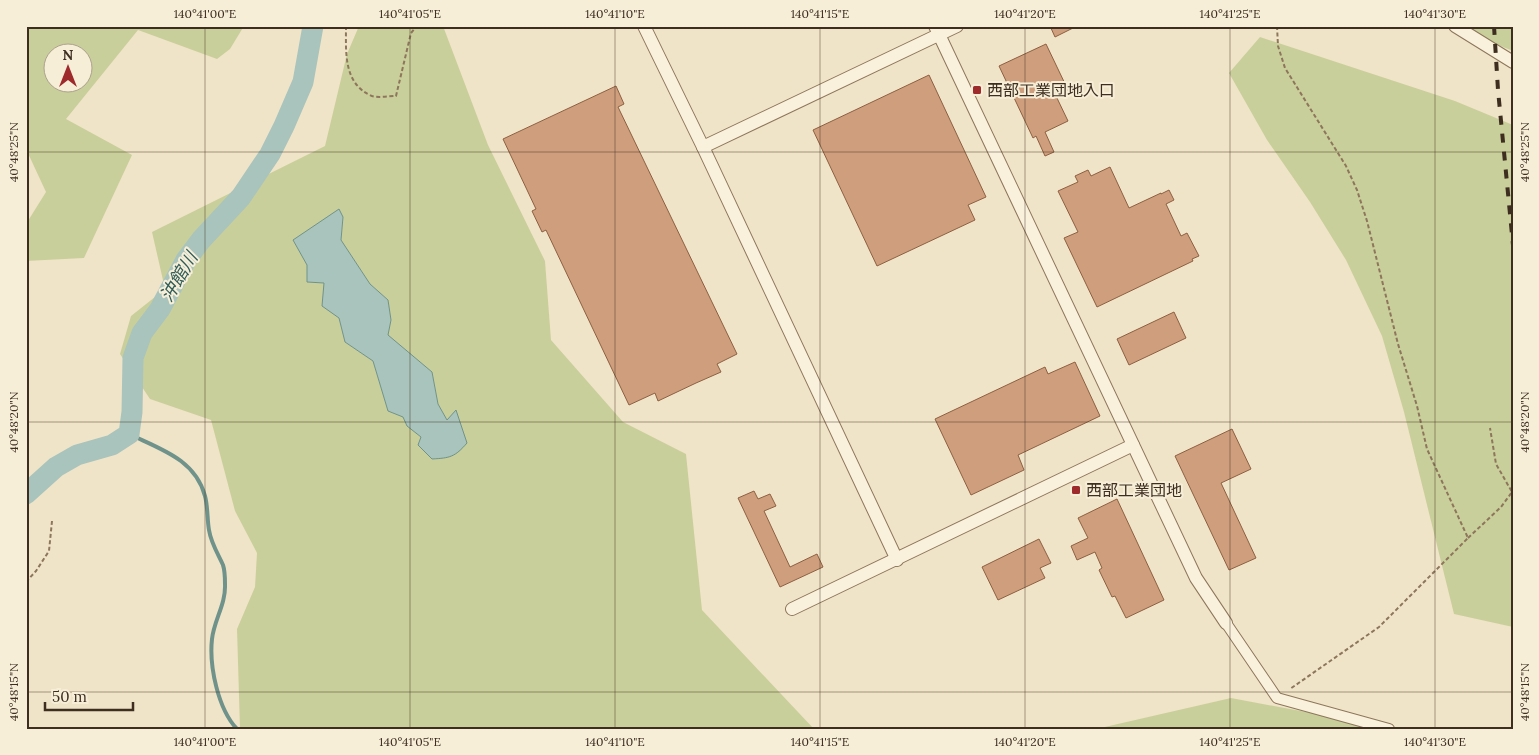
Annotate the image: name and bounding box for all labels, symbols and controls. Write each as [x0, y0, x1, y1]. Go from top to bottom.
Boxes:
text: 140°41'00"E [174, 6, 236, 21]
text: 140°41'05"E [379, 6, 441, 21]
text: 140°41'10"E [585, 6, 645, 21]
text: 140°41'15"E [791, 6, 849, 21]
text: 140°41'20"E [994, 6, 1056, 21]
text: 140°41'25"E [1200, 6, 1260, 21]
text: 140°41'30"E [1404, 6, 1466, 21]
north arrow [42, 42, 92, 92]
text: N [63, 46, 74, 64]
place label: 西部工業団地入口 [987, 80, 1115, 100]
marker: 西部工業団地入口 [971, 84, 983, 96]
text: 40°48'25"N [6, 122, 21, 182]
text: 40°48'25"N [1517, 122, 1532, 182]
water label: 沖館川 [155, 246, 203, 306]
text: 40°48'20"N [6, 391, 21, 453]
text: 40°48'20"N [1517, 391, 1532, 453]
place label: 西部工業団地 [1086, 480, 1182, 500]
marker: 西部工業団地 [1070, 484, 1082, 496]
text: 40°48'15"N [6, 663, 21, 721]
text: 40°48'15"N [1517, 663, 1532, 721]
scale bar [45, 680, 132, 712]
text: 50 m [52, 687, 87, 706]
text: 140°41'00"E [174, 734, 236, 749]
text: 140°41'05"E [379, 734, 441, 749]
text: 140°41'10"E [585, 734, 645, 749]
text: 140°41'15"E [791, 734, 849, 749]
text: 140°41'20"E [994, 734, 1056, 749]
text: 140°41'25"E [1200, 734, 1260, 749]
text: 140°41'30"E [1404, 734, 1466, 749]

